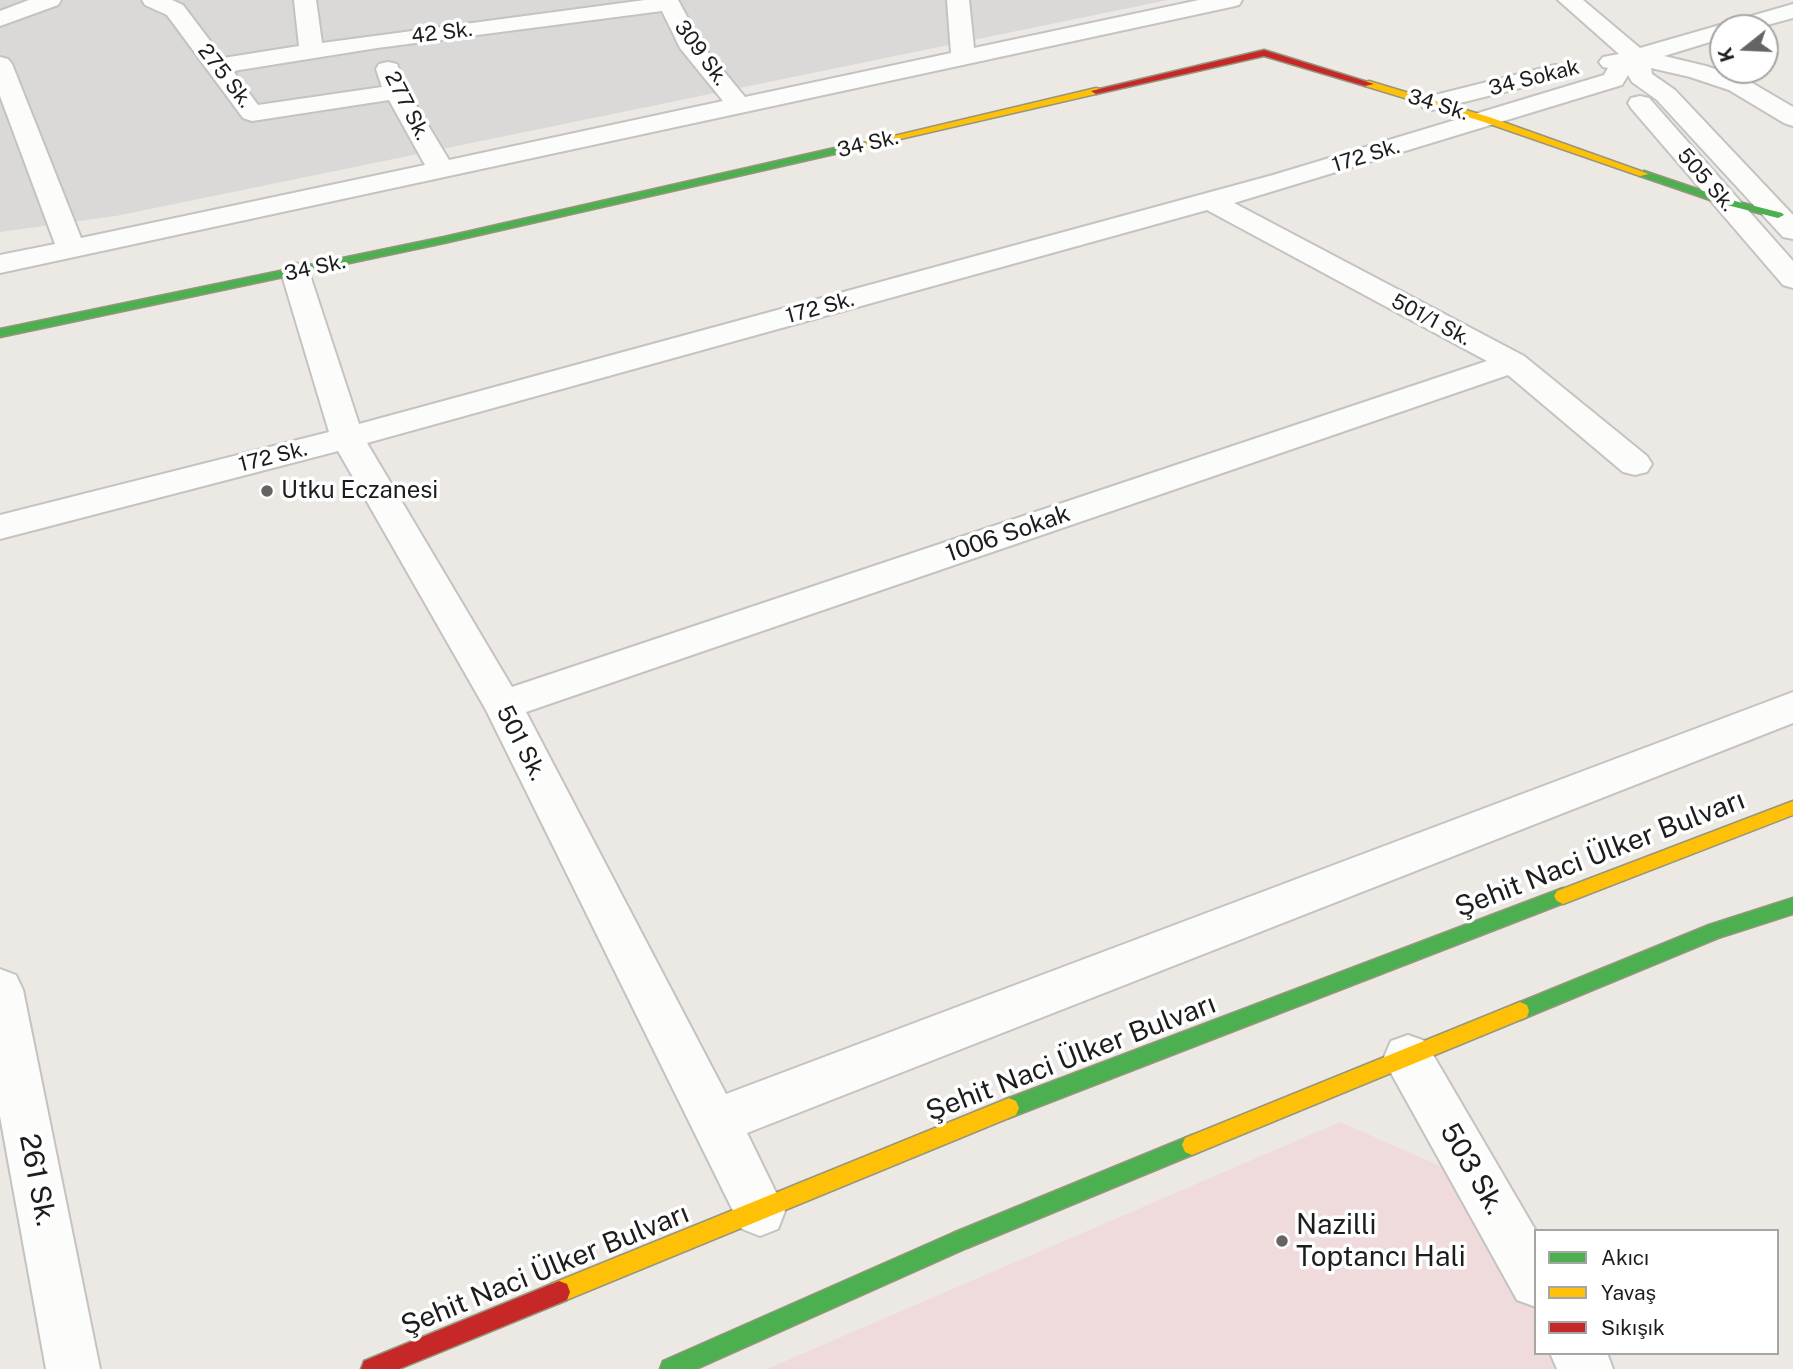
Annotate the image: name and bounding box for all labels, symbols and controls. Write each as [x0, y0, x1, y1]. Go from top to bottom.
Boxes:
north arrow [1709, 14, 1779, 84]
street label: 309 Sk. [669, 15, 733, 91]
street label: 42 Sk. [410, 17, 474, 49]
street label: 275 Sk. [192, 39, 258, 113]
text: K [1713, 45, 1738, 65]
street label: 34 Sokak [1486, 55, 1582, 101]
street label: 277 Sk. [379, 67, 435, 145]
street label: 34 Sk. [1405, 84, 1471, 126]
street label: 34 Sk. [835, 125, 901, 163]
street label: 172 Sk. [1329, 134, 1403, 178]
street label: 505 Sk. [1672, 143, 1740, 217]
street label: 34 Sk. [282, 249, 348, 287]
street label: 172 Sk. [783, 287, 857, 329]
street label: 501/1 Sk. [1387, 289, 1475, 351]
street label: 172 Sk. [236, 436, 310, 478]
place label: Utku Eczanesi [281, 477, 438, 505]
marker: Utku Eczanesi [259, 483, 275, 499]
street label: 1006 Sokak [942, 499, 1074, 569]
street label: 501 Sk. [490, 701, 552, 785]
street label: Şehit Naci Ülker Bulvarı [1450, 783, 1750, 925]
street label: Şehit Naci Ülker Bulvarı [921, 987, 1221, 1129]
street label: 503 Sk. [1432, 1117, 1512, 1221]
street label: 261 Sk. [12, 1131, 62, 1229]
street label: Şehit Naci Ülker Bulvarı [396, 1197, 694, 1343]
place label: Nazilli Toptancı Hali [1296, 1208, 1466, 1274]
legend [1534, 1229, 1779, 1355]
marker: Nazilli Toptancı Hali [1274, 1233, 1290, 1249]
text: Akıcı [1601, 1245, 1649, 1270]
text: Yavaş [1601, 1280, 1656, 1305]
text: Sıkışık [1601, 1315, 1665, 1340]

